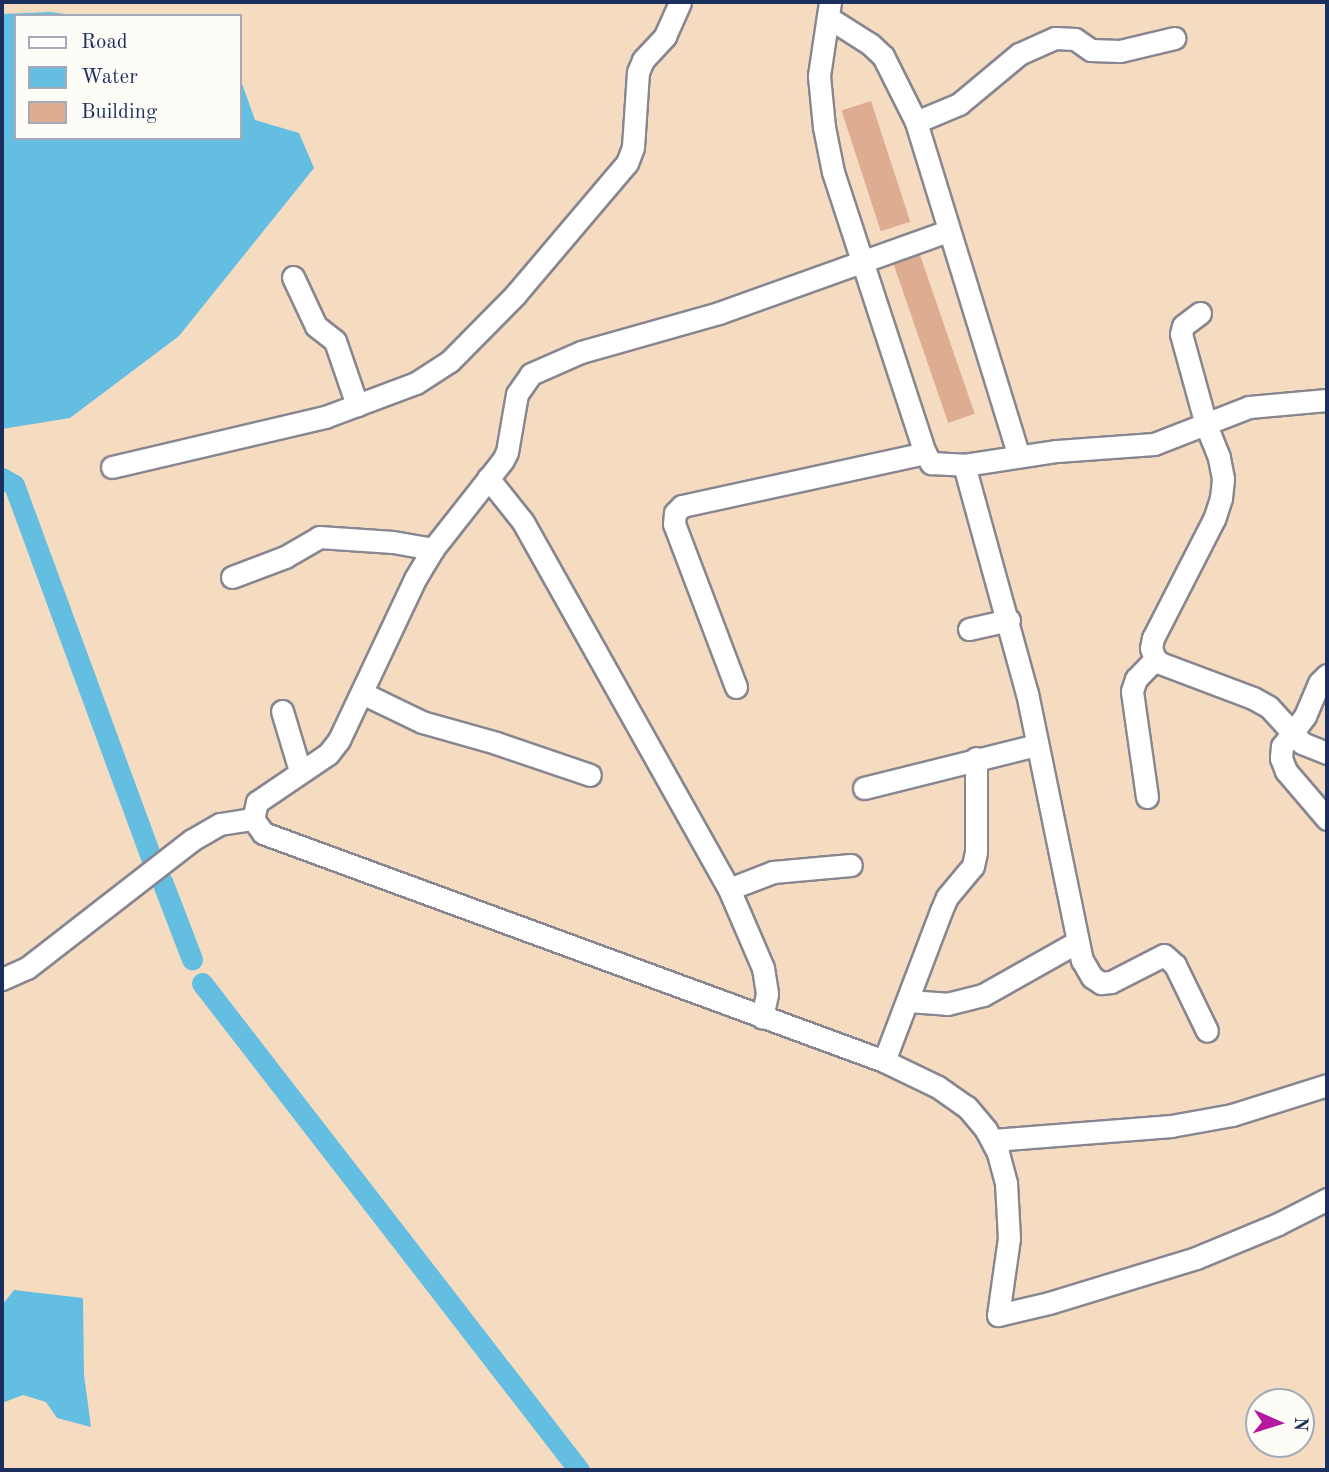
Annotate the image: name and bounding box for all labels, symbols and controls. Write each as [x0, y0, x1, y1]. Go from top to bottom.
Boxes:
legend [14, 14, 242, 140]
text: Road [81, 32, 128, 53]
text: Water [81, 67, 138, 88]
text: Building [81, 102, 157, 123]
north arrow [1245, 1388, 1315, 1458]
text: N [1290, 1416, 1309, 1432]

